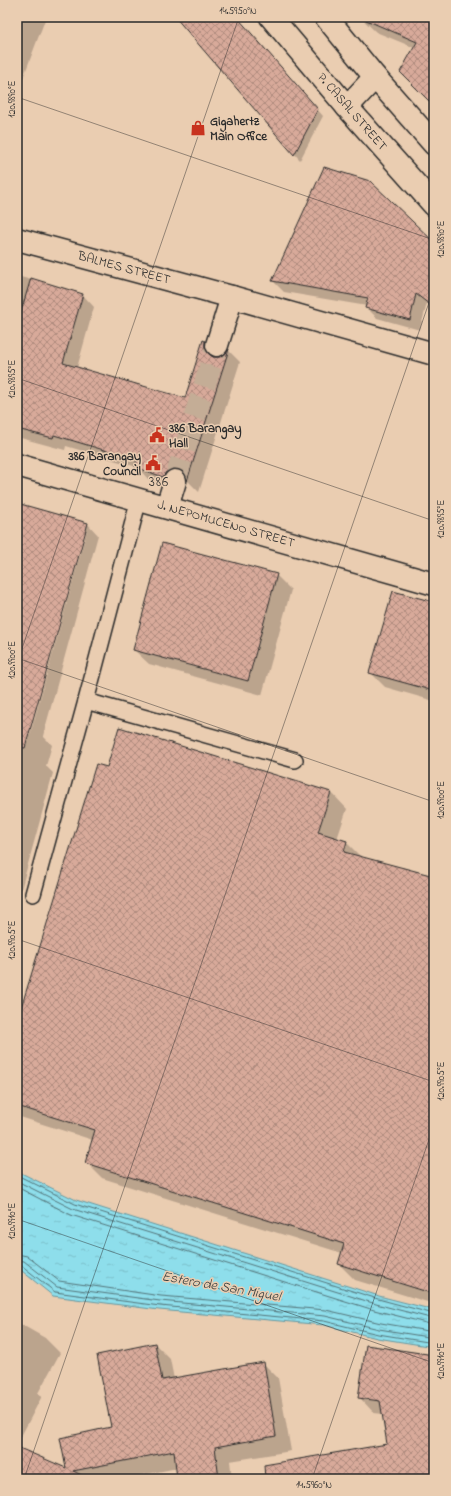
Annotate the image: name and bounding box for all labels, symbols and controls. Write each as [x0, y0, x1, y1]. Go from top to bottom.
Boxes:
text: 14.5950°N [219, 4, 257, 19]
street label: P. CASAL STREET [313, 69, 392, 156]
text: 120.9890°E [5, 80, 20, 118]
place label: Gigahertz Main Office [210, 112, 268, 146]
shop icon: Gigahertz Main Office [189, 119, 207, 137]
text: 120.9890°E [434, 220, 449, 258]
street label: BALMES STREET [75, 246, 173, 290]
text: 120.9895°E [5, 360, 20, 398]
place label: 386 Barangay Hall [168, 419, 242, 453]
public building icon: 386 Barangay Hall [148, 426, 166, 444]
place label: 386 Barangay Council [67, 447, 141, 481]
public building icon: 386 Barangay Council [144, 454, 162, 472]
district label: 386 [149, 472, 169, 493]
street label: J. NEPOMUCENO STREET [155, 495, 297, 553]
text: 120.9895°E [434, 500, 449, 538]
text: 120.9900°E [5, 641, 20, 679]
text: 120.9900°E [434, 781, 449, 819]
text: 120.9905°E [5, 920, 20, 960]
text: 120.9905°E [434, 1061, 449, 1101]
text: 120.9910°E [5, 1203, 20, 1239]
water label: Estero de San Miguel [160, 1266, 284, 1308]
text: 120.9910°E [434, 1343, 449, 1379]
text: 14.5960°N [296, 1478, 332, 1493]

